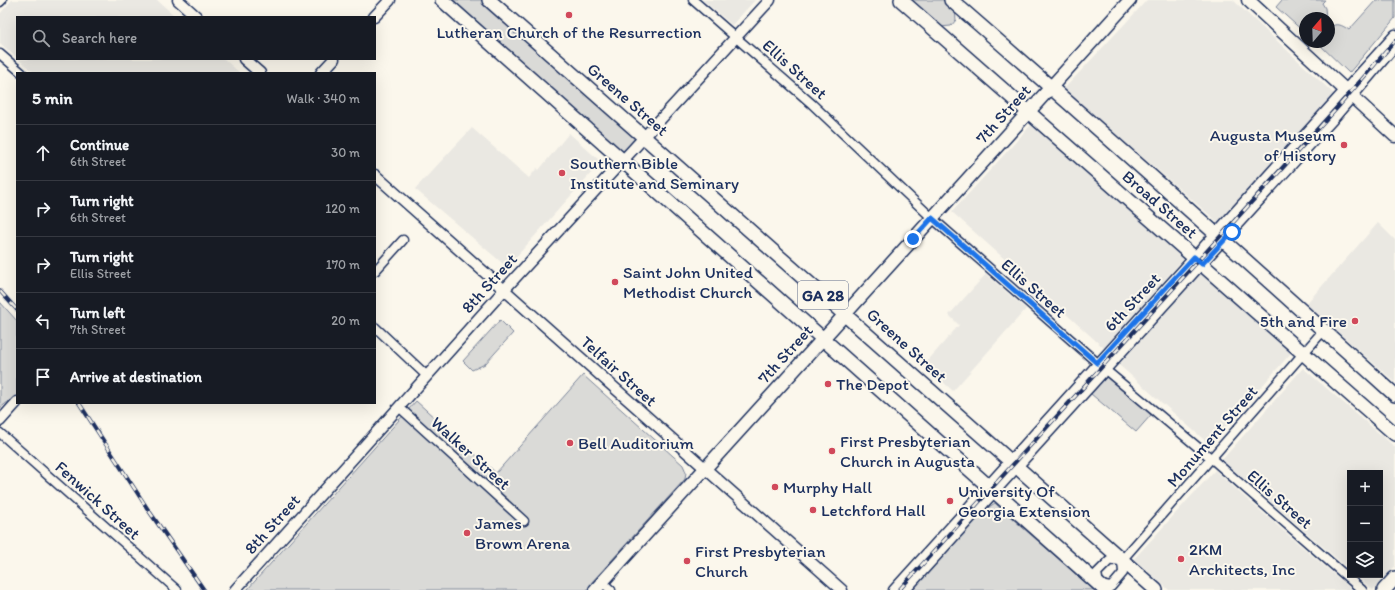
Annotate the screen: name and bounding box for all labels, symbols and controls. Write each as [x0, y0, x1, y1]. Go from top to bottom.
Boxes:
marker: Lutheran Church of the Resurrection [564, 10, 574, 20]
north arrow [1299, 12, 1335, 48]
search box [16, 16, 376, 60]
place label: Lutheran Church of the Resurrection [436, 22, 702, 42]
icon: search [30, 27, 52, 49]
text: Search here [62, 29, 137, 47]
street label: Ellis Street [759, 35, 831, 103]
street label: Greene Street [583, 58, 673, 140]
street label: 7th Street [971, 80, 1035, 148]
text: 5 min [32, 88, 72, 108]
text: Walk · 340 m [287, 91, 360, 106]
place label: Augusta Museum of History [1210, 125, 1336, 165]
text: Continue [70, 136, 129, 154]
marker: Augusta Museum of History [1339, 140, 1349, 150]
icon: ahead [32, 142, 54, 164]
text: 30 m [331, 145, 360, 160]
place label: Southern Bible Institute and Seminary [570, 153, 739, 193]
text: 6th Street [70, 154, 126, 169]
street label: Broad Street [1118, 166, 1202, 242]
marker: Southern Bible Institute and Seminary [557, 168, 567, 178]
text: Turn right [70, 192, 134, 210]
icon: right [32, 198, 54, 220]
text: 120 m [325, 201, 360, 216]
text: 6th Street [70, 210, 126, 225]
route start [1223, 223, 1241, 241]
route end [904, 230, 922, 248]
text: Turn right [70, 248, 134, 266]
street label: 8th Street [457, 249, 521, 317]
icon: right [32, 254, 54, 276]
street label: Ellis Street [997, 254, 1071, 322]
text: 170 m [326, 257, 360, 272]
place label: Saint John United Methodist Church [623, 262, 754, 302]
text: Ellis Street [70, 266, 131, 281]
street label: 6th Street [1100, 268, 1165, 336]
marker: Saint John United Methodist Church [610, 277, 620, 287]
road number: GA 28 [798, 281, 848, 309]
text: Turn left [70, 304, 125, 322]
street label: Greene Street [863, 304, 952, 387]
icon: left [32, 310, 54, 332]
place label: 5th and Fire [1260, 311, 1347, 331]
text: 20 m [331, 313, 360, 328]
marker: 5th and Fire [1350, 316, 1360, 326]
street label: 7th Street [753, 320, 817, 388]
text: 7th Street [70, 322, 126, 337]
street label: Telfair Street [577, 332, 661, 410]
icon: arrive [32, 366, 54, 388]
text: Arrive at destination [70, 368, 202, 386]
place label: The Depot [836, 374, 909, 394]
marker: The Depot [823, 379, 833, 389]
street label: Monument Street [1162, 381, 1262, 491]
street label: Walker Street [427, 412, 515, 494]
place label: First Presbyterian Church in Augusta [840, 431, 975, 471]
place label: Bell Auditorium [578, 433, 694, 453]
marker: Bell Auditorium [565, 438, 575, 448]
marker: First Presbyterian Church in Augusta [827, 446, 837, 456]
street label: Fenwick Street [51, 457, 145, 543]
street label: Ellis Street [1243, 465, 1317, 533]
map controls [1347, 470, 1383, 578]
button: + [1347, 470, 1383, 506]
place label: Murphy Hall [783, 477, 872, 497]
place label: University Of Georgia Extension [958, 481, 1091, 521]
marker: Murphy Hall [770, 482, 780, 492]
street label: 8th Street [240, 490, 304, 558]
marker: University Of Georgia Extension [945, 496, 955, 506]
place label: Letchford Hall [821, 500, 926, 520]
marker: Letchford Hall [808, 505, 818, 515]
button: − [1347, 506, 1383, 542]
place label: James Brown Arena [475, 513, 570, 553]
marker: James Brown Arena [462, 528, 472, 538]
place label: 2KM Architects, Inc [1189, 539, 1295, 579]
place label: First Presbyterian Church [695, 541, 826, 581]
button: layers [1347, 542, 1383, 578]
marker: 2KM Architects, Inc [1176, 554, 1186, 564]
marker: First Presbyterian Church [682, 556, 692, 566]

